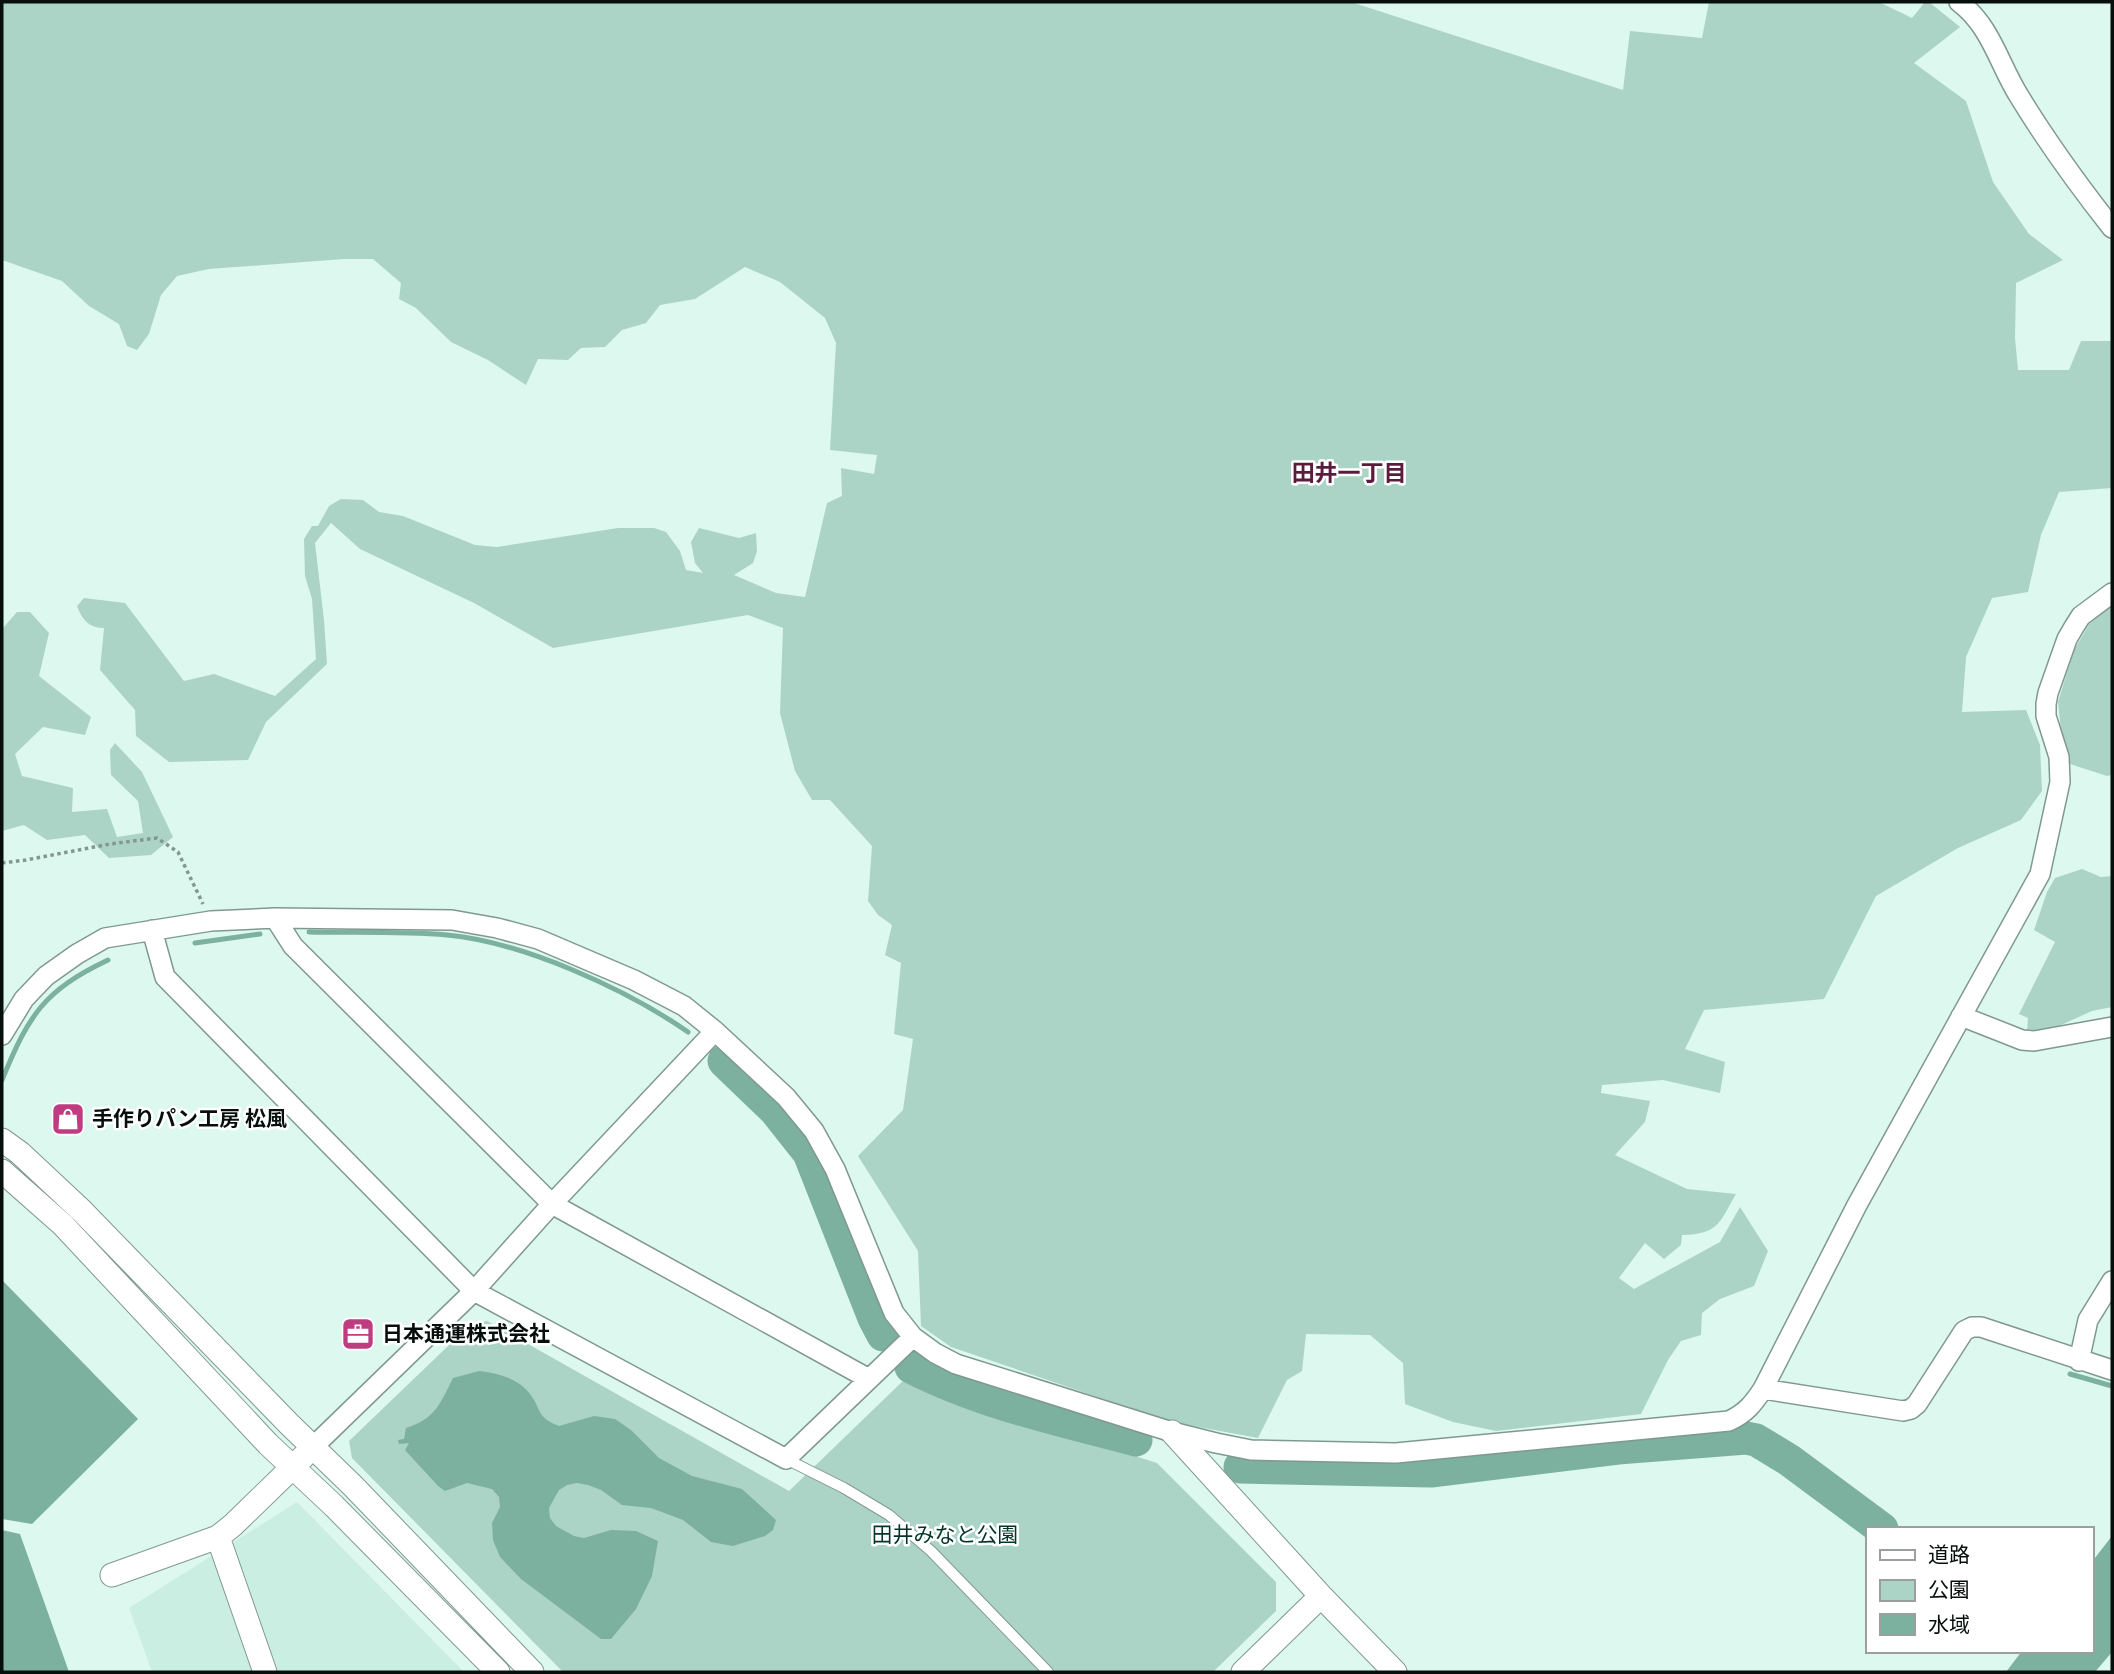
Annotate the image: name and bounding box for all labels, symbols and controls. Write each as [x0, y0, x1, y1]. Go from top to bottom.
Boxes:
district label: 田井一丁目 [1292, 460, 1407, 485]
shop icon: 手作りパン工房 松風 [49, 1100, 87, 1138]
place label: 手作りパン工房 松風 [92, 1106, 287, 1130]
office icon: 日本通運株式会社 [339, 1315, 377, 1353]
place label: 日本通運株式会社 [382, 1321, 550, 1345]
park label: 田井みなと公園 [872, 1522, 1019, 1546]
legend [1866, 1527, 2093, 1653]
text: 道路 [1928, 1542, 1970, 1566]
text: 公園 [1928, 1577, 1970, 1601]
text: 水域 [1928, 1612, 1970, 1636]

